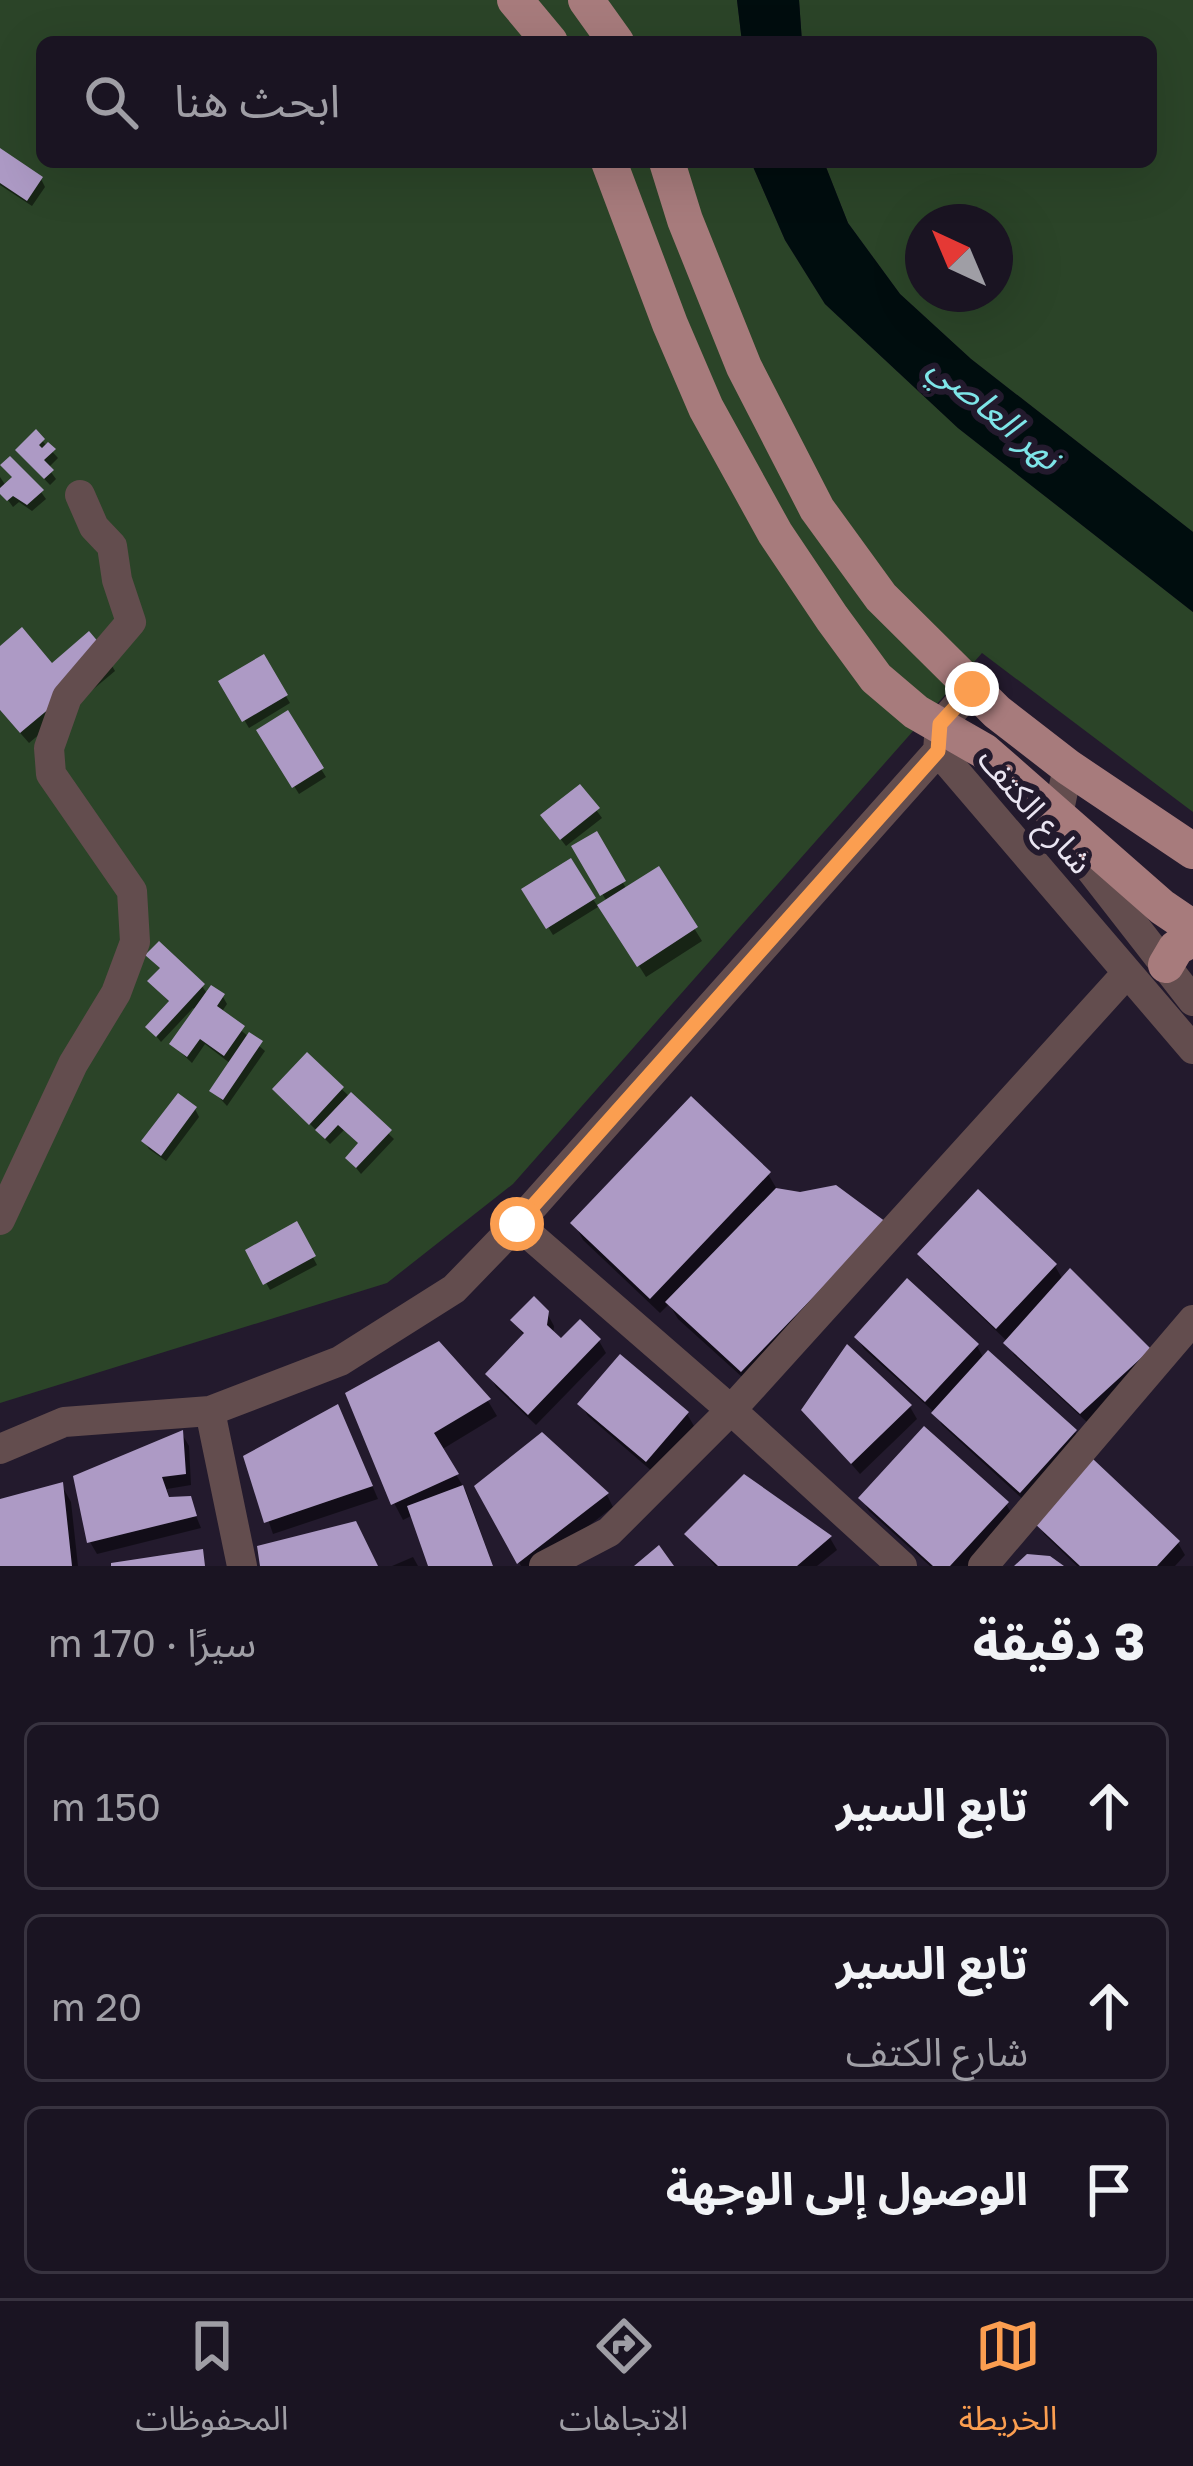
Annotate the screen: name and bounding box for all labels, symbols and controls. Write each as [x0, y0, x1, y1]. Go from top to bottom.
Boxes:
search box [36, 36, 1157, 168]
icon: search [78, 69, 144, 135]
text: ابحث هنا [174, 73, 340, 127]
north arrow [905, 204, 1013, 312]
water label: نهر العاصي [917, 344, 1073, 486]
route end [945, 662, 999, 716]
street label: شارع الكتف [966, 739, 1101, 885]
route start [490, 1197, 544, 1251]
text: 3 دقيقة [973, 1610, 1145, 1671]
text: سيرًا · 170 m [48, 1619, 256, 1666]
icon: ahead [1076, 1773, 1142, 1839]
text: تابع السير [836, 1777, 1028, 1831]
text: 150 m [51, 1783, 161, 1830]
text: تابع السير [836, 1935, 1028, 1989]
icon: ahead [1076, 1973, 1142, 2039]
text: 20 m [51, 1983, 142, 2030]
text: شارع الكتف [846, 2028, 1028, 2075]
icon: arrive [1076, 2157, 1142, 2223]
text: الوصول إلى الوجهة [666, 2161, 1028, 2215]
tab: المحفوظات [135, 2313, 289, 2454]
tab: الاتجاهات [559, 2313, 688, 2454]
tab: الخريطة [959, 2313, 1058, 2454]

